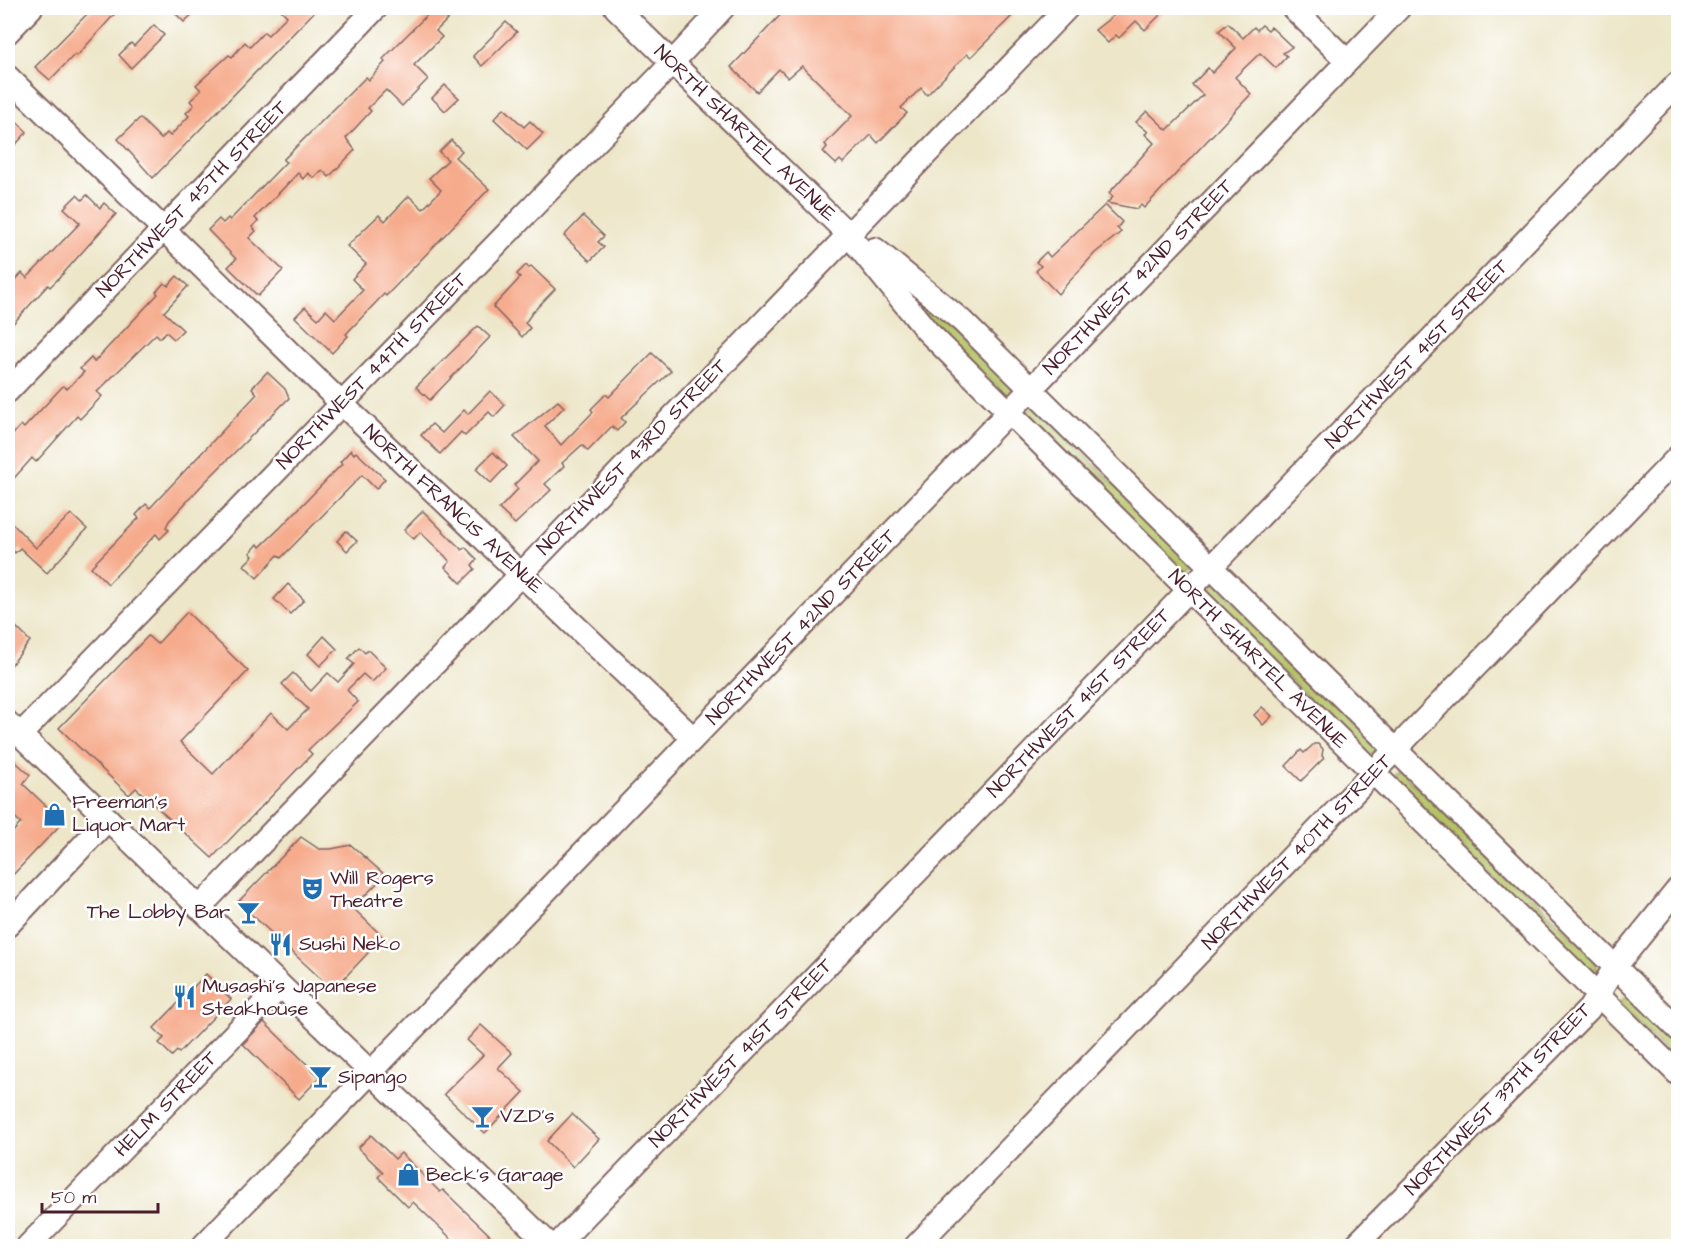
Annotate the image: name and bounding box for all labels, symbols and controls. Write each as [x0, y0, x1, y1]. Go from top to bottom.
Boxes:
street label: NORTH SHARTEL AVENUE [648, 38, 843, 228]
street label: NORTHWEST 45TH STREET [90, 94, 294, 304]
street label: NORTHWEST 42ND STREET [1037, 172, 1240, 381]
street label: NORTHWEST 41ST STREET [1319, 253, 1516, 455]
street label: NORTHWEST 44TH STREET [270, 266, 474, 476]
street label: NORTHWEST 43RD STREET [530, 352, 734, 561]
street label: NORTH FRANCIS AVENUE [357, 418, 549, 600]
street label: NORTHWEST 42ND STREET [700, 522, 903, 731]
street label: NORTH SHARTEL AVENUE [1162, 563, 1354, 755]
street label: NORTHWEST 41ST STREET [981, 602, 1178, 804]
street label: NORTHWEST 40TH STREET [1195, 747, 1399, 956]
place label: Freeman's Liquor Mart [72, 788, 185, 839]
shop icon: Freeman's Liquor Mart [41, 801, 67, 827]
place label: Will Rogers Theatre [330, 864, 434, 915]
theatre icon: Will Rogers Theatre [299, 876, 325, 902]
place label: The Lobby Bar [87, 898, 230, 927]
bar icon: The Lobby Bar [235, 899, 261, 925]
place label: Sushi Neko [299, 930, 400, 958]
restaurant icon: Sushi Neko [268, 931, 294, 957]
street label: NORTHWEST 41ST STREET [643, 952, 840, 1154]
place label: Musashi's Japanese Steakhouse [202, 972, 377, 1023]
restaurant icon: Musashi's Japanese Steakhouse [171, 984, 197, 1010]
street label: NORTHWEST 39TH STREET [1398, 996, 1598, 1202]
street label: HELM STREET [108, 1044, 224, 1163]
place label: Sipango [338, 1063, 407, 1092]
bar icon: Sipango [307, 1064, 333, 1090]
place label: VZD's [500, 1102, 554, 1130]
bar icon: VZD's [469, 1103, 495, 1129]
place label: Beck's Garage [426, 1161, 564, 1190]
shop icon: Beck's Garage [395, 1162, 421, 1188]
scale bar [42, 1176, 158, 1214]
text: 50 m [51, 1185, 96, 1210]

